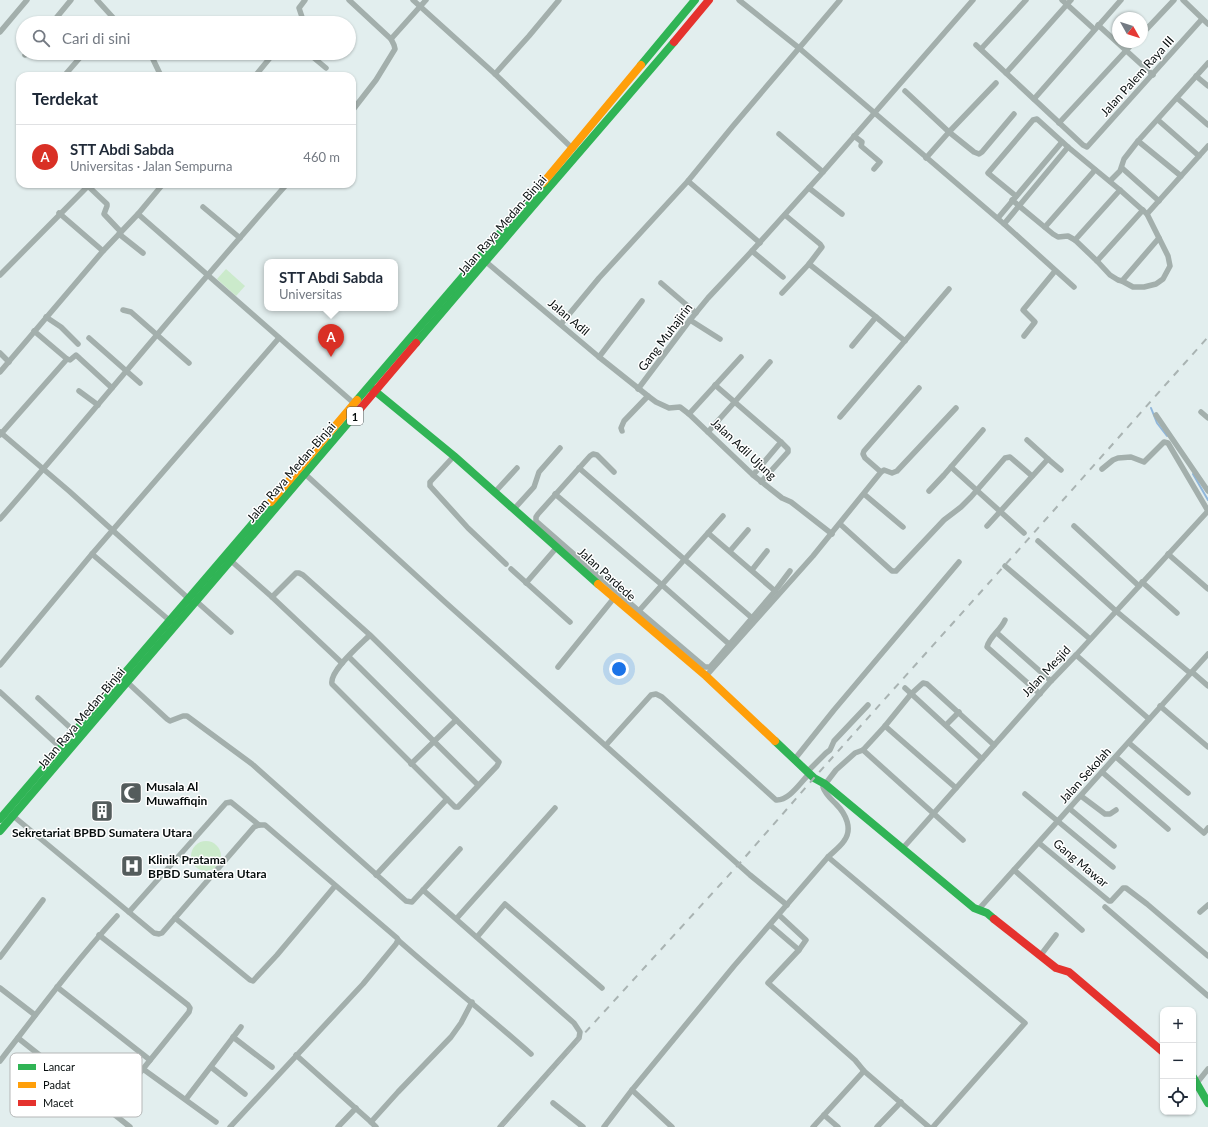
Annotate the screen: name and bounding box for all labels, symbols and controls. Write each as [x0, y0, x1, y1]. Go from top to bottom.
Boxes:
north arrow [1112, 12, 1148, 48]
search box [16, 16, 356, 60]
icon: search [30, 27, 52, 49]
text: Cari di sini [62, 29, 130, 47]
street label: Jalan Palem Raya III [1097, 33, 1177, 119]
text: Terdekat [32, 88, 98, 109]
text: STT Abdi Sabda [70, 140, 174, 158]
text: A [40, 149, 50, 165]
text: 460 m [303, 149, 340, 165]
text: Universitas · Jalan Sempurna [70, 158, 232, 174]
street label: Jalan Raya Medan-Binjai [454, 172, 550, 278]
popup [264, 259, 398, 311]
text: STT Abdi Sabda [279, 268, 383, 286]
text: Universitas [279, 286, 342, 302]
street label: Jalan Adil [545, 295, 593, 339]
street label: Gang Muhajirin [635, 300, 695, 374]
pin: A [318, 324, 344, 357]
road number: 1 [347, 407, 363, 425]
street label: Jalan Adil Ujung [708, 415, 780, 483]
street label: Jalan Raya Medan-Binjai [243, 419, 339, 525]
street label: Jalan Pardede [575, 544, 639, 604]
street label: Jalan Mesjid [1019, 642, 1073, 700]
your location [609, 659, 629, 679]
street label: Jalan Raya Medan-Binjai [34, 664, 128, 772]
street label: Jalan Sekolah [1056, 744, 1114, 806]
place label: Musala Al Muwaffiqin [146, 779, 207, 808]
mosque icon: Musala Al Muwaffiqin [118, 780, 144, 806]
building icon: Sekretariat BPBD Sumatera Utara [89, 798, 115, 824]
place label: Sekretariat BPBD Sumatera Utara [12, 825, 192, 840]
street label: Gang Mawar [1050, 836, 1112, 891]
place label: Klinik Pratama BPBD Sumatera Utara [148, 852, 267, 881]
hospital icon: Klinik Pratama BPBD Sumatera Utara [119, 853, 145, 879]
map controls [1160, 1007, 1196, 1115]
button: + [1160, 1007, 1196, 1043]
button: − [1160, 1043, 1196, 1079]
legend [10, 1053, 142, 1117]
text: Lancar [43, 1060, 75, 1073]
text: Padat [43, 1078, 70, 1091]
button: locate [1160, 1079, 1196, 1115]
text: Macet [43, 1096, 73, 1109]

